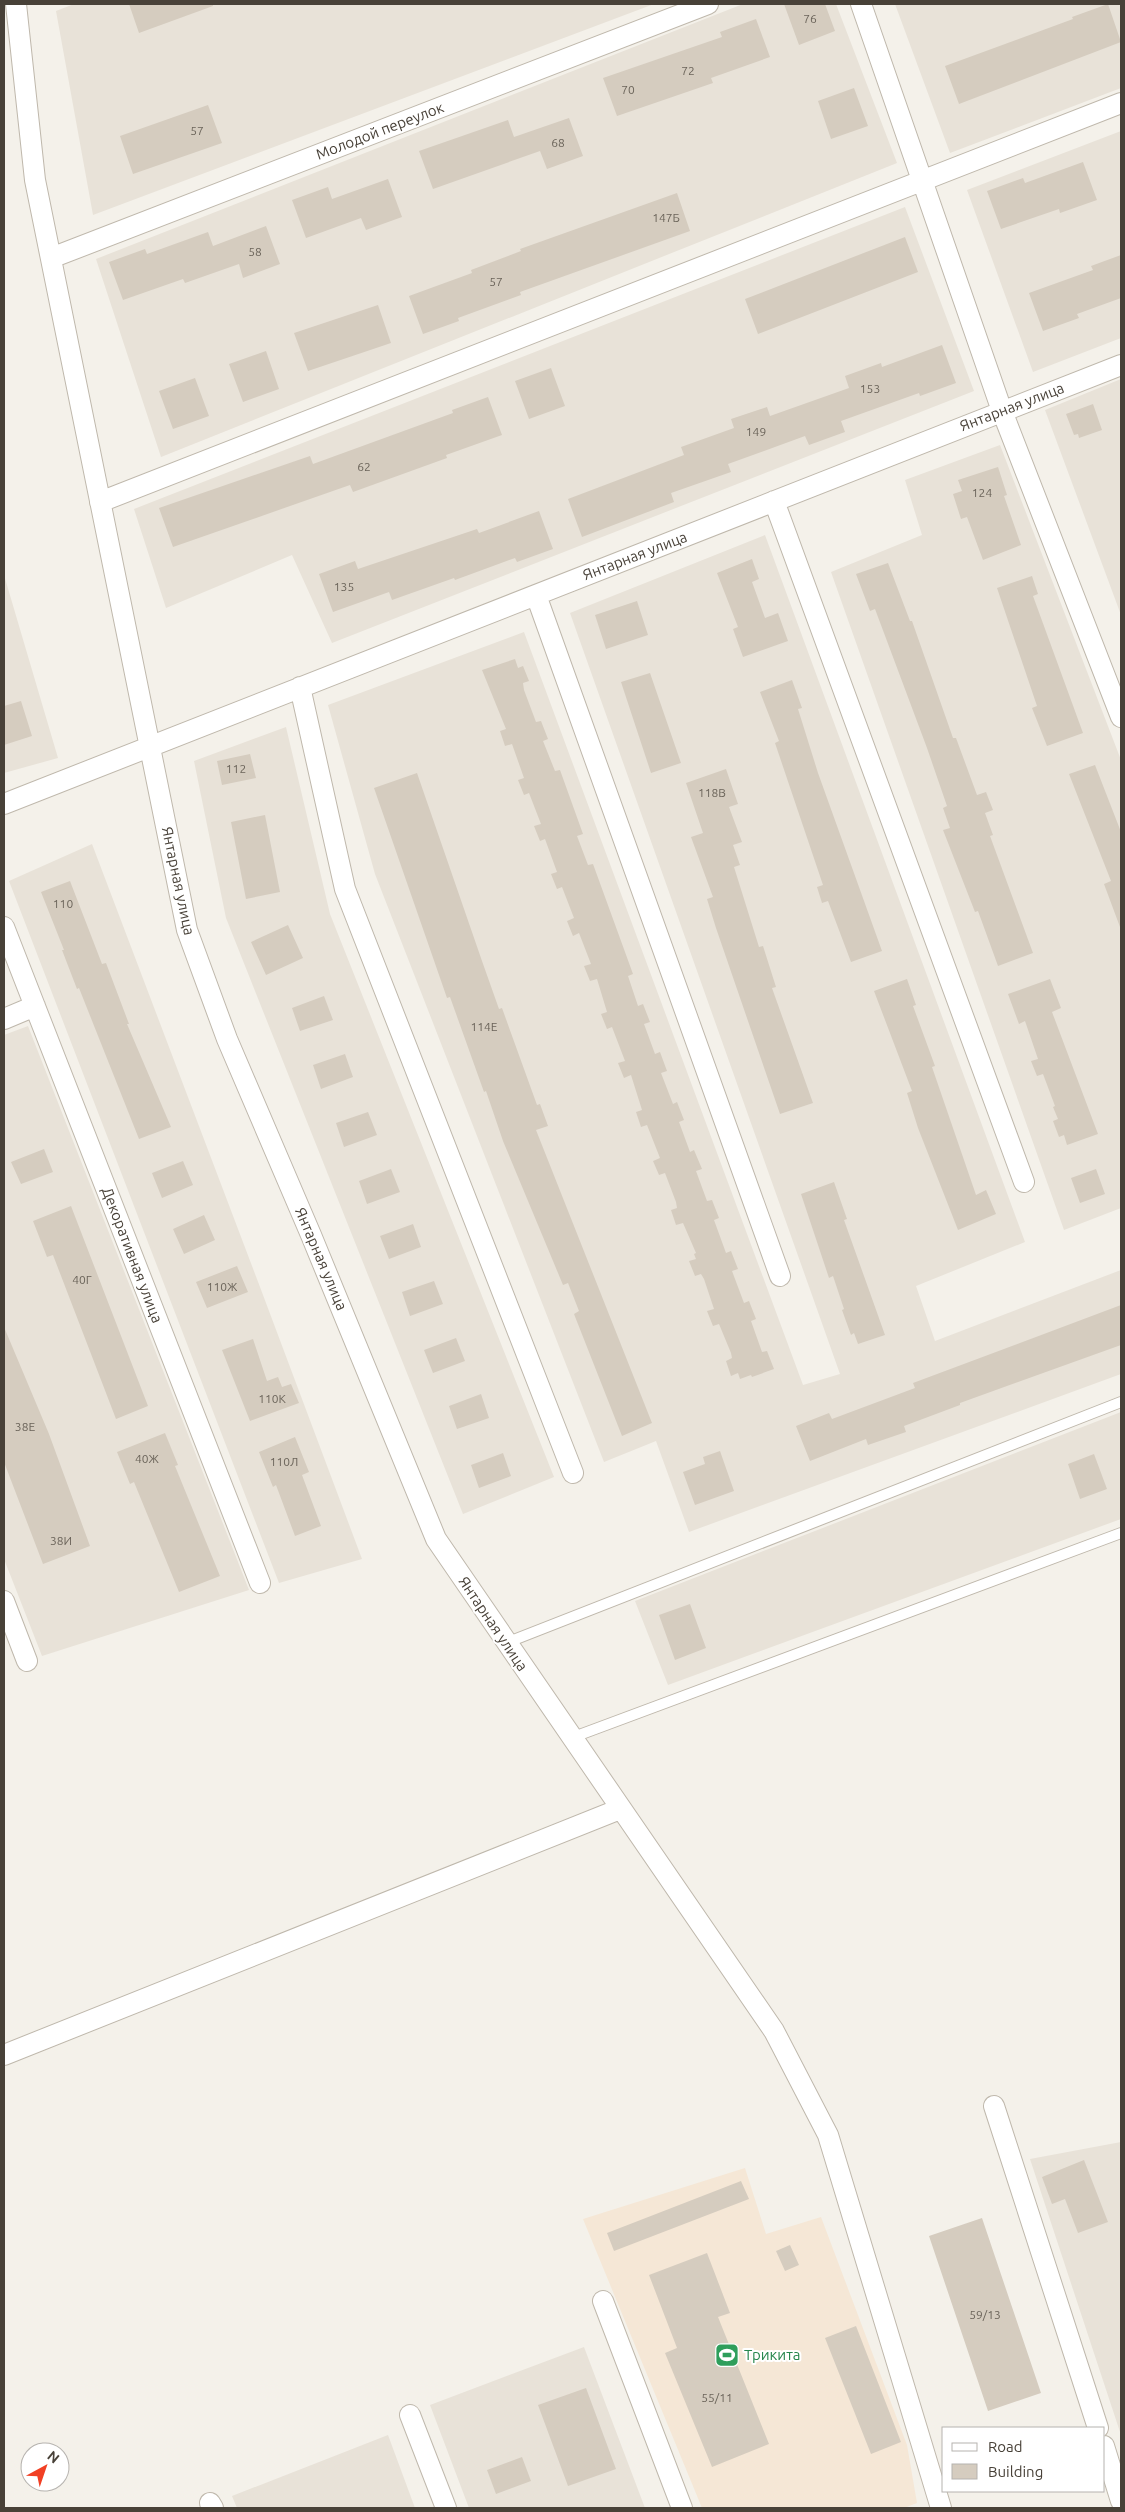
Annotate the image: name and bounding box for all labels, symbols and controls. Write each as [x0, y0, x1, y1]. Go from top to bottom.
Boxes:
house number: 76 [803, 12, 817, 25]
house number: 72 [681, 64, 695, 77]
house number: 70 [621, 83, 635, 96]
street label: Молодой переулок [314, 98, 446, 163]
house number: 57 [190, 124, 204, 137]
house number: 68 [551, 136, 565, 149]
house number: 147Б [652, 211, 680, 224]
house number: 58 [248, 245, 262, 258]
house number: 57 [489, 275, 503, 288]
street label: Янтарная улица [957, 379, 1066, 434]
house number: 153 [860, 382, 880, 395]
house number: 149 [746, 425, 766, 438]
house number: 62 [357, 460, 371, 473]
house number: 124 [972, 486, 992, 499]
street label: Янтарная улица [580, 528, 689, 583]
house number: 135 [334, 580, 354, 593]
house number: 112 [226, 762, 246, 775]
house number: 118В [698, 786, 726, 799]
street label: Янтарная улица [159, 825, 198, 937]
house number: 110 [53, 897, 73, 910]
house number: 114Е [470, 1020, 498, 1033]
street label: Декоративная улица [99, 1184, 166, 1325]
street label: Янтарная улица [292, 1205, 351, 1313]
house number: 40Г [72, 1273, 92, 1286]
house number: 110Ж [207, 1280, 238, 1293]
house number: 110К [258, 1392, 286, 1405]
house number: 38Е [15, 1420, 35, 1433]
house number: 40Ж [135, 1452, 160, 1465]
house number: 110Л [270, 1455, 298, 1468]
house number: 38И [50, 1534, 72, 1547]
street label: Янтарная улица [456, 1573, 531, 1674]
house number: 59/13 [969, 2308, 1001, 2321]
sports icon: Трикита [714, 2342, 740, 2368]
place label: Трикита [744, 2346, 801, 2363]
house number: 55/11 [701, 2391, 733, 2404]
legend [942, 2427, 1105, 2492]
text: Road [988, 2438, 1023, 2455]
north arrow [20, 2442, 70, 2492]
text: N [44, 2448, 63, 2467]
text: Building [988, 2463, 1043, 2480]

